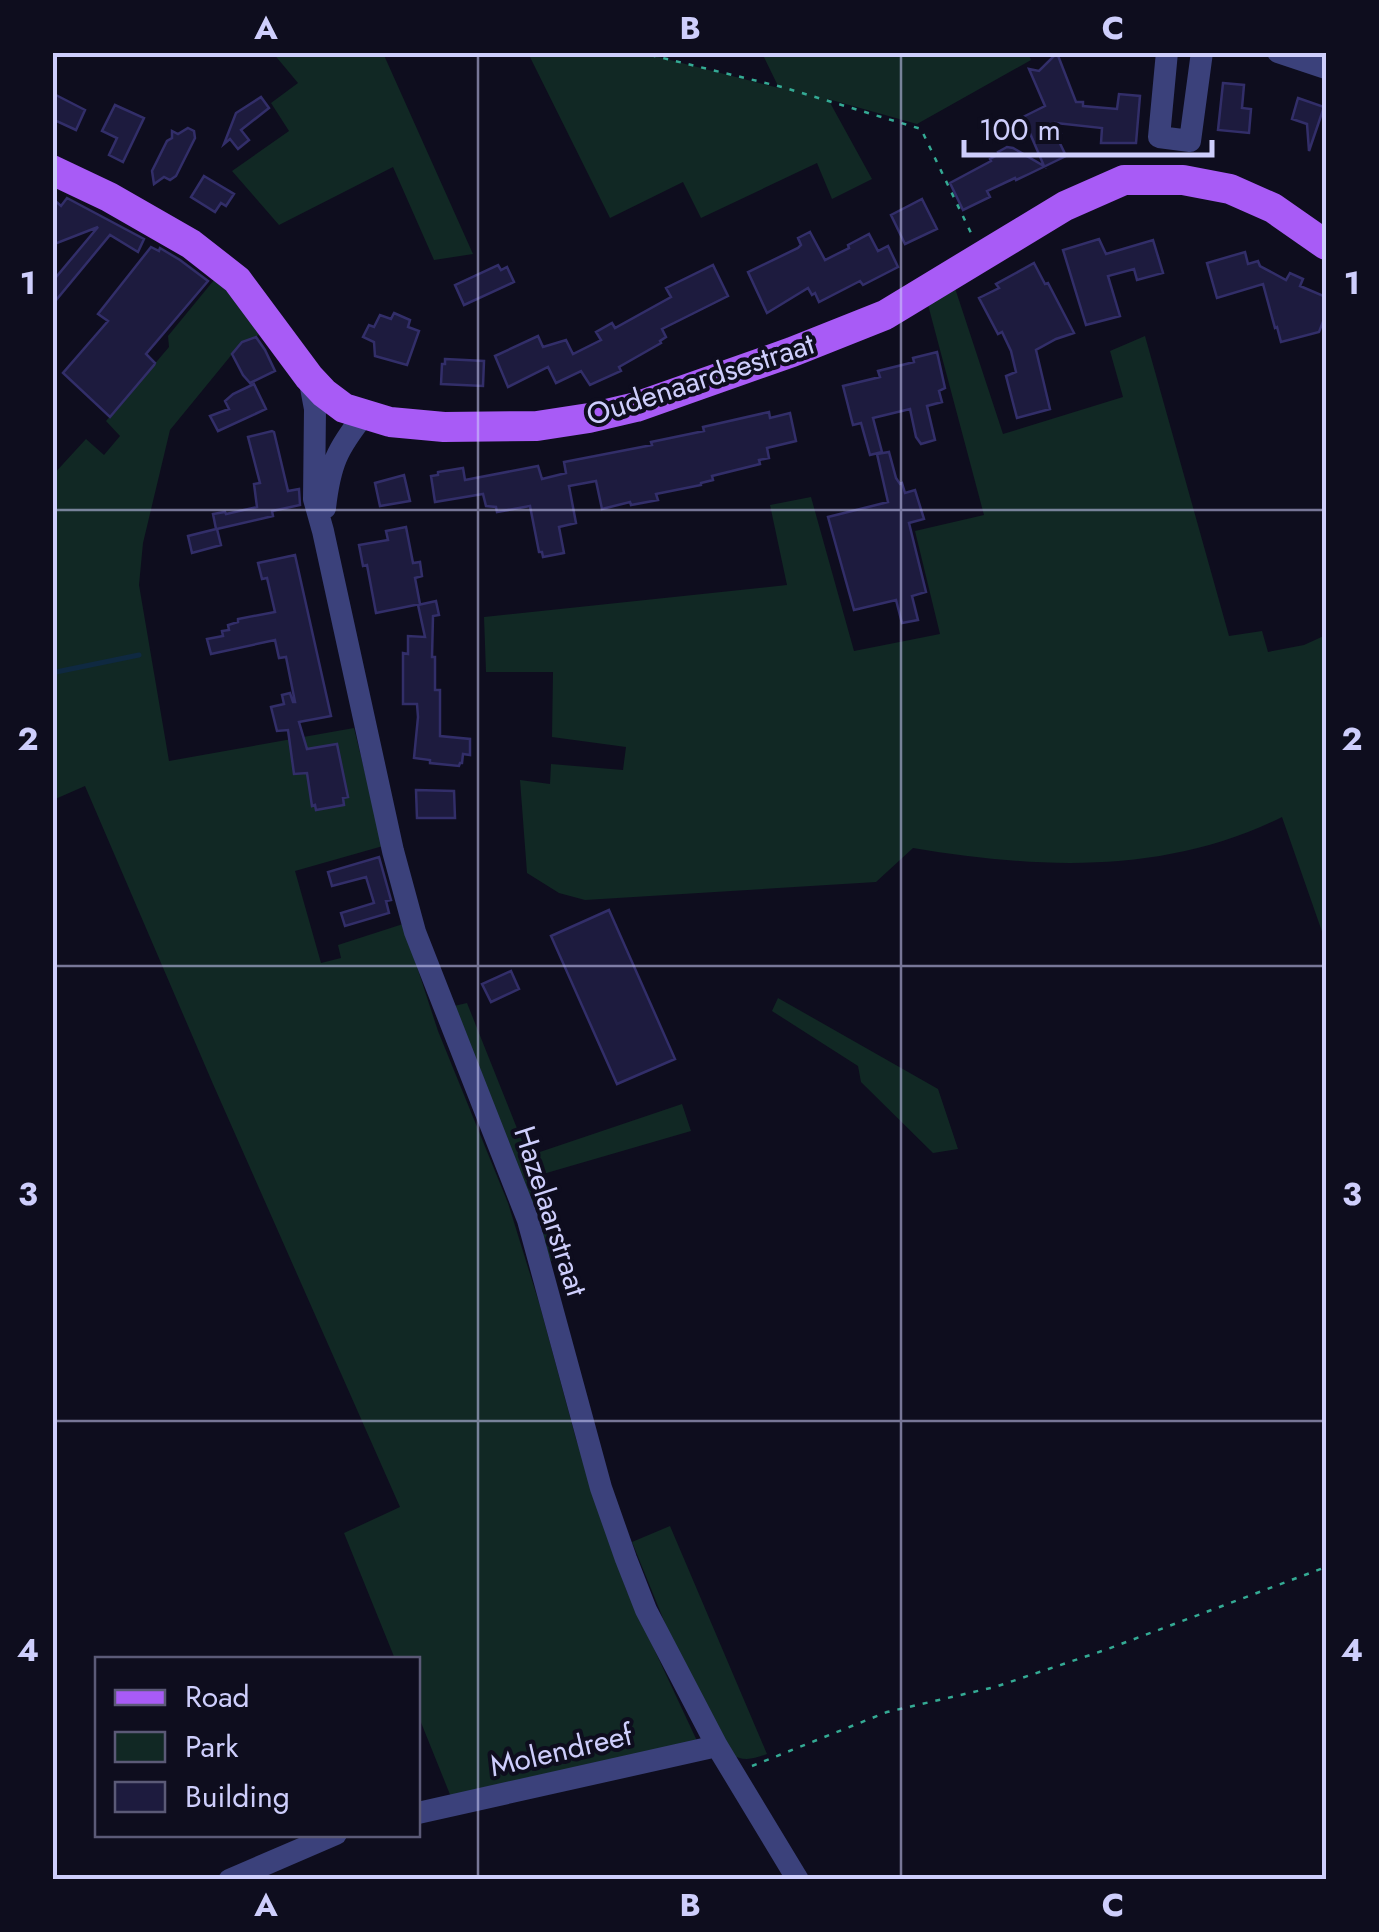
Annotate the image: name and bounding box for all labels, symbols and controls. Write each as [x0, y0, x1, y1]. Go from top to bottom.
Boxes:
text: A [253, 5, 278, 51]
text: B [679, 5, 701, 51]
text: C [1102, 5, 1124, 51]
scale bar [964, 95, 1212, 157]
text: 100 m [979, 108, 1061, 151]
text: 1 [20, 260, 36, 306]
text: 1 [1344, 260, 1360, 306]
street label: Oudenaardsestraat [581, 322, 820, 436]
text: 2 [18, 716, 39, 762]
text: 2 [1342, 716, 1363, 762]
street label: Hazelaarstraat [503, 1120, 599, 1302]
text: 3 [18, 1171, 38, 1217]
text: 3 [1342, 1171, 1362, 1217]
text: 4 [17, 1627, 39, 1673]
text: 4 [1341, 1627, 1363, 1673]
legend [95, 1657, 420, 1837]
text: Road [185, 1675, 250, 1718]
street label: Molendreef [485, 1712, 638, 1787]
text: Park [185, 1725, 239, 1768]
text: Building [185, 1775, 290, 1818]
text: A [253, 1882, 278, 1928]
text: B [679, 1882, 701, 1928]
text: C [1102, 1882, 1124, 1928]

